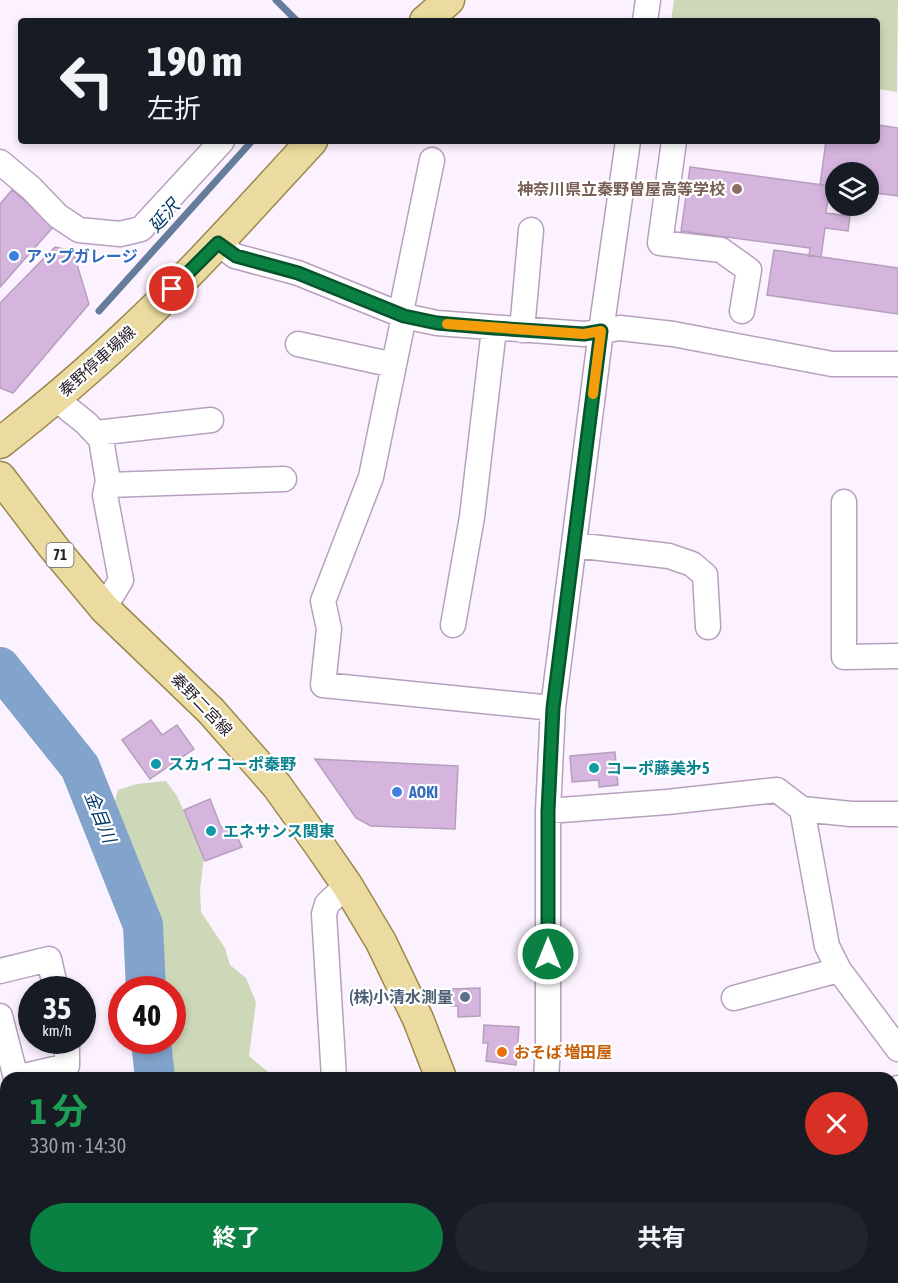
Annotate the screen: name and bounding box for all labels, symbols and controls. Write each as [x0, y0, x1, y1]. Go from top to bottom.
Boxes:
text: 190 m [147, 37, 242, 85]
icon: left [48, 42, 126, 120]
text: 左折 [147, 93, 201, 124]
map controls [825, 162, 879, 216]
button: layers [825, 162, 879, 216]
place label: 神奈川県立秦野曽屋高等学校 [517, 180, 725, 198]
marker: 神奈川県立秦野曽屋高等学校 [730, 182, 744, 196]
water label: 延沢 [144, 194, 185, 236]
place label: アップガレージ [26, 247, 138, 265]
marker: アップガレージ [7, 249, 21, 263]
pin [146, 263, 197, 314]
icon: arrive [155, 272, 188, 305]
street label: 秦野停車場線 [55, 322, 139, 400]
road number: 71 [46, 543, 74, 567]
street label: 秦野二宮線 [168, 669, 236, 739]
place label: スカイコーポ秦野 [168, 755, 296, 773]
marker: スカイコーポ秦野 [149, 757, 163, 771]
place label: コーポ藤美㐧5 [606, 759, 710, 777]
marker: コーポ藤美㐧5 [587, 761, 601, 775]
place label: AOKI [408, 783, 438, 801]
marker: AOKI [390, 785, 404, 799]
water label: 金目川 [81, 788, 121, 848]
place label: エネサンス関東 [223, 822, 335, 840]
marker: エネサンス関東 [204, 824, 218, 838]
position arrow [516, 922, 580, 986]
speed limit sign: 40 [108, 976, 186, 1054]
place label: (株)小清水測量 [349, 988, 453, 1006]
marker: (株)小清水測量 [458, 990, 472, 1004]
text: 35 [43, 991, 71, 1025]
text: km/h [42, 1022, 72, 1039]
place label: おそば 増田屋 [514, 1043, 612, 1061]
marker: おそば 増田屋 [495, 1045, 509, 1059]
text: 1 分 [30, 1090, 88, 1132]
button: close [805, 1092, 868, 1155]
text: 330 m · 14:30 [30, 1134, 126, 1157]
button: 終了 [30, 1203, 443, 1272]
button: 共有 [455, 1203, 868, 1272]

